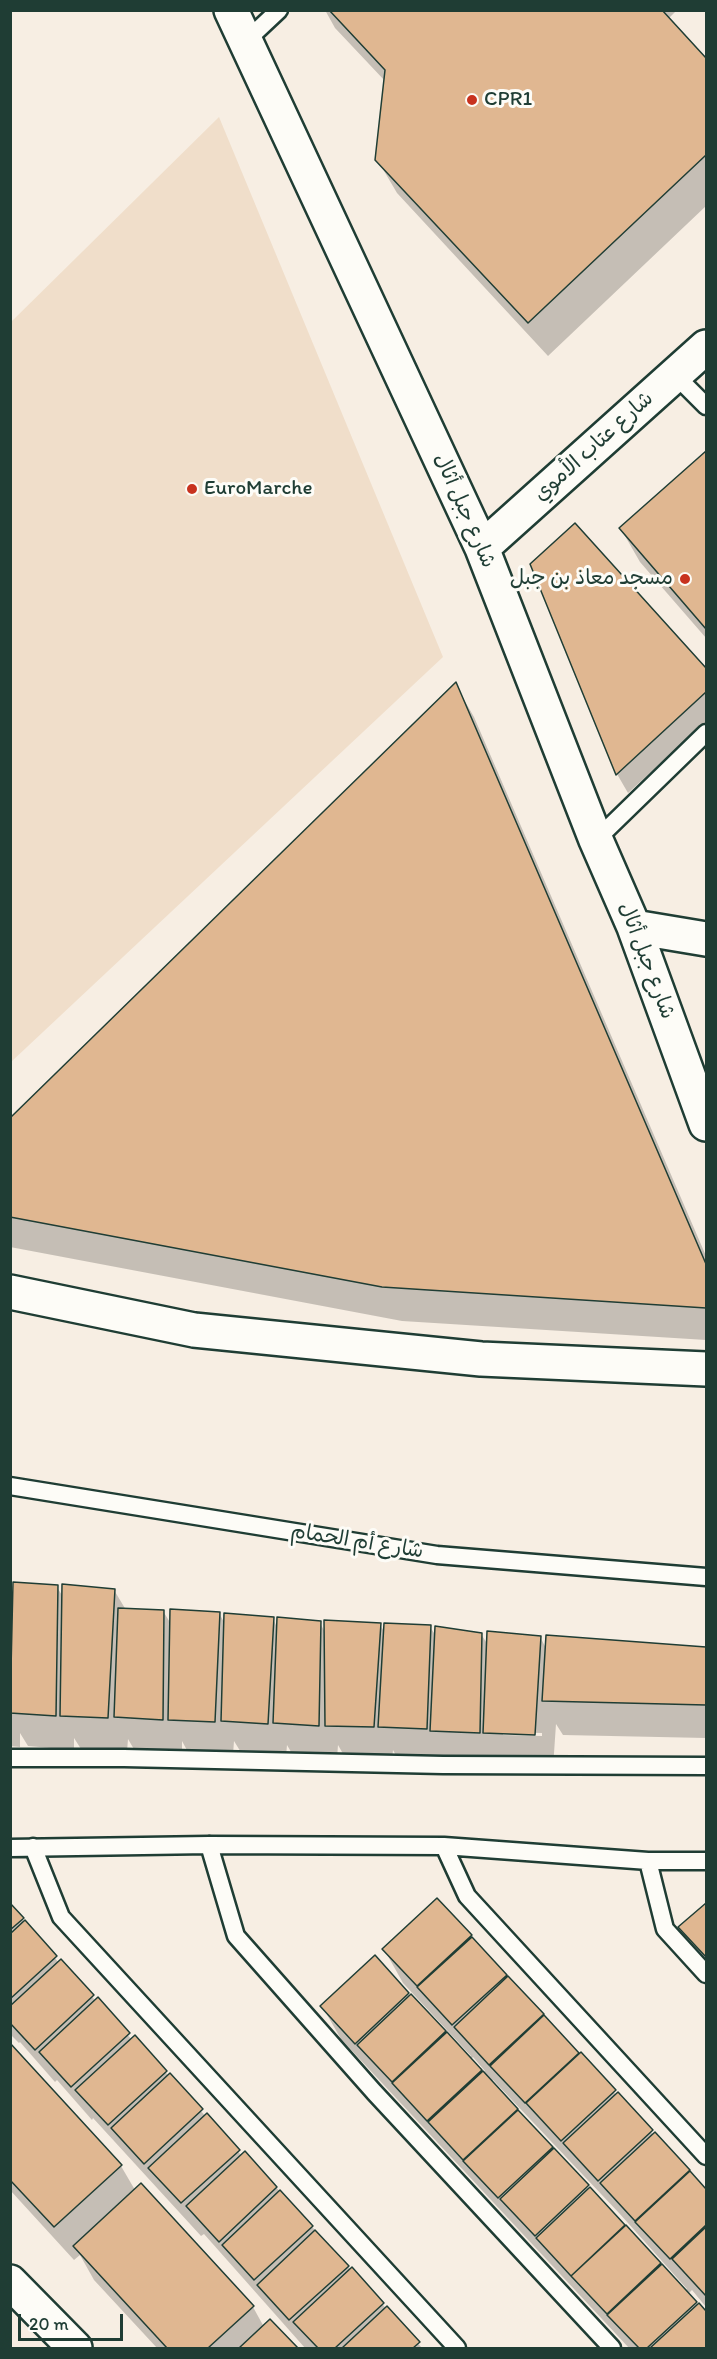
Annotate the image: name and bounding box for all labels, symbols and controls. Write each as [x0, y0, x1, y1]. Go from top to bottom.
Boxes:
place label: CPR1 [484, 87, 532, 113]
marker: CPR1 [465, 93, 479, 107]
street label: شارع عتاب الأموي [529, 387, 659, 507]
street label: شارع جبل أثال [428, 450, 500, 572]
place label: EuroMarche [204, 476, 313, 502]
marker: EuroMarche [185, 482, 199, 496]
place label: مسجد معاذ بن جبل [510, 566, 673, 592]
marker: مسجد معاذ بن جبل [678, 572, 692, 586]
street label: شارع جبل أثال [612, 899, 680, 1023]
street label: شارع أم الحمام [289, 1519, 425, 1565]
scale bar [21, 2302, 126, 2340]
text: 20 m [29, 2313, 69, 2335]

